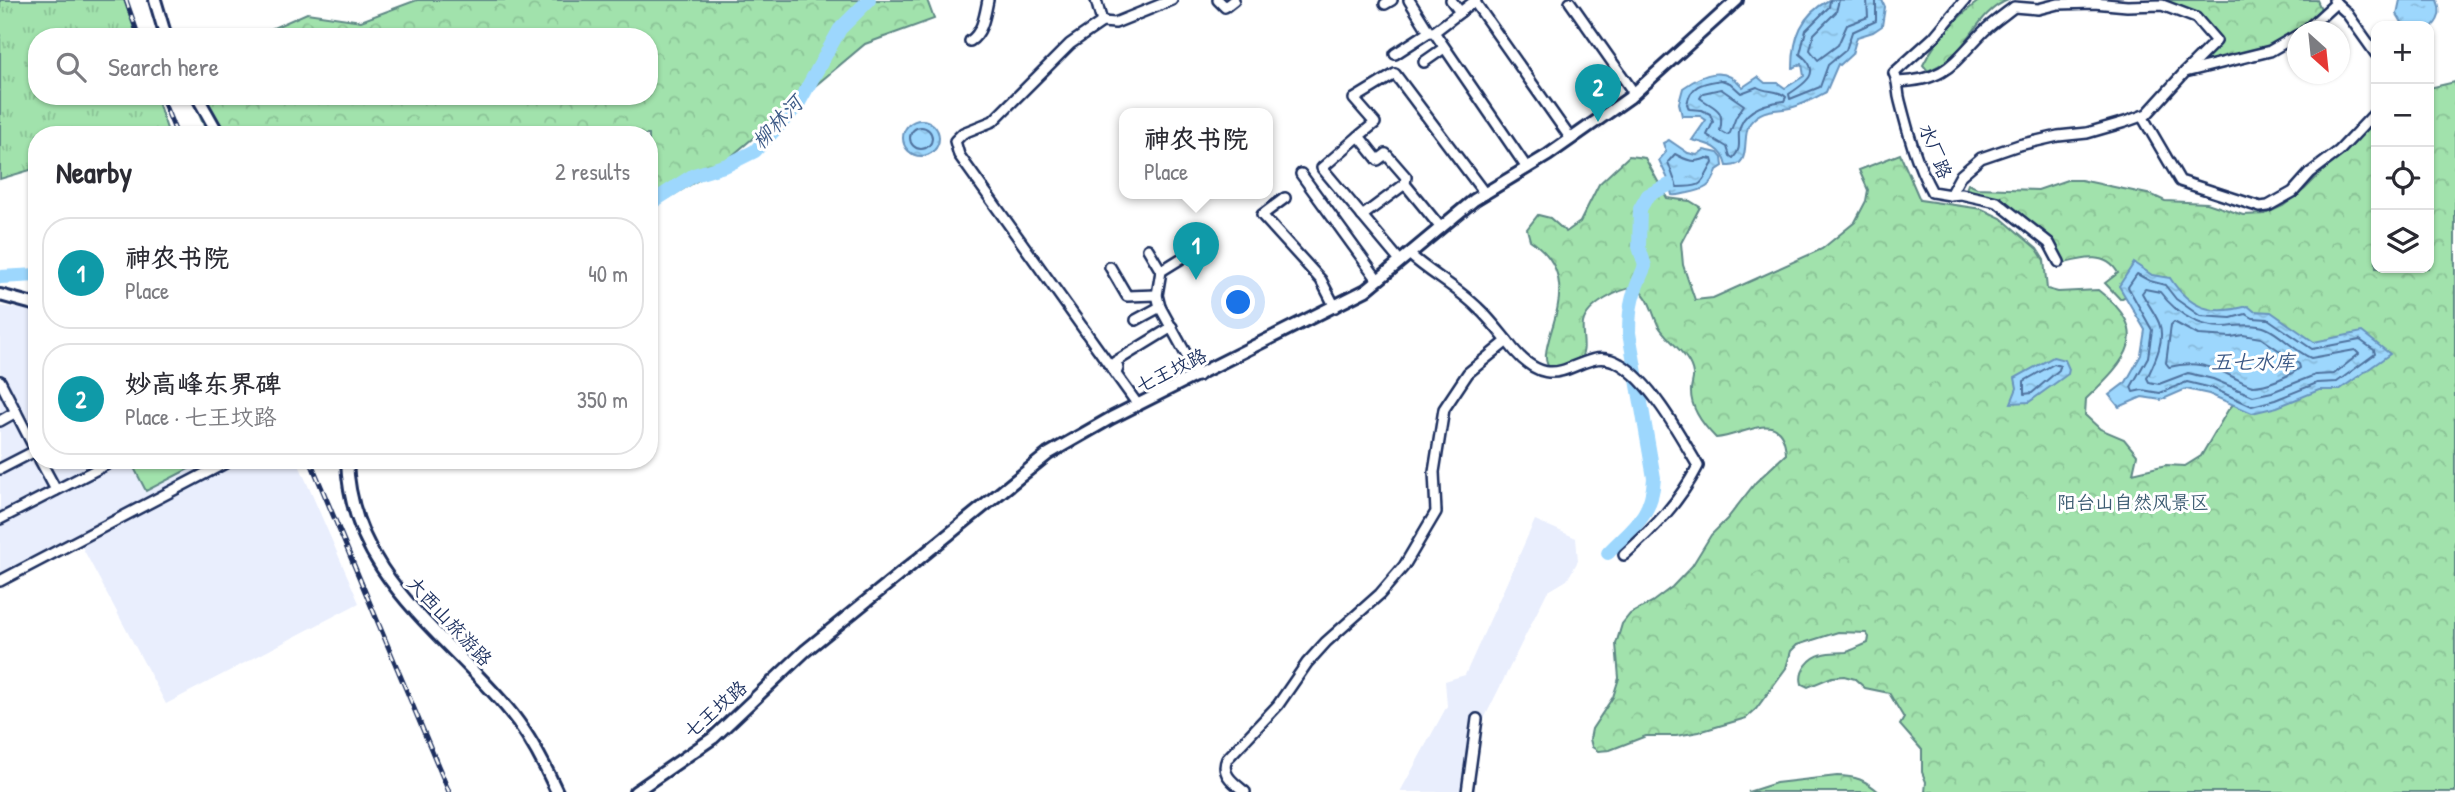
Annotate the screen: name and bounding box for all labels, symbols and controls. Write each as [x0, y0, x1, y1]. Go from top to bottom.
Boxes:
north arrow [2287, 21, 2350, 84]
map controls [2371, 21, 2434, 273]
button: + [2371, 21, 2434, 84]
search box [28, 28, 658, 105]
icon: search [52, 48, 90, 86]
text: Search here [108, 49, 219, 84]
pin: 2 [1575, 64, 1621, 122]
button: − [2371, 84, 2434, 147]
water label: 柳林河 [745, 87, 811, 155]
popup [1119, 108, 1273, 199]
street label: 水厂路 [1913, 120, 1959, 182]
text: 神农书院 [1144, 121, 1248, 156]
button: locate [2371, 147, 2434, 210]
text: Nearby [56, 152, 132, 192]
text: 2 results [555, 156, 630, 187]
text: Place [1144, 156, 1188, 187]
button: layers [2371, 210, 2434, 273]
pin: 1 [1173, 222, 1219, 280]
text: 神农书院 [125, 240, 229, 275]
text: 1 [77, 258, 85, 289]
text: 40 m [588, 258, 628, 289]
text: Place [125, 275, 169, 306]
your location [1221, 285, 1255, 319]
street label: 七王坟路 [1131, 342, 1211, 398]
water label: 五七水库 [2211, 347, 2297, 376]
text: 妙高峰东界碑 [125, 366, 281, 401]
text: 2 [76, 384, 86, 415]
text: 350 m [577, 384, 628, 415]
text: Place · 七王坟路 [125, 401, 276, 432]
park label: 阳台山自然风景区 [2057, 489, 2209, 515]
street label: 大西山旅游路 [402, 570, 498, 672]
street label: 七王坟路 [678, 674, 752, 744]

